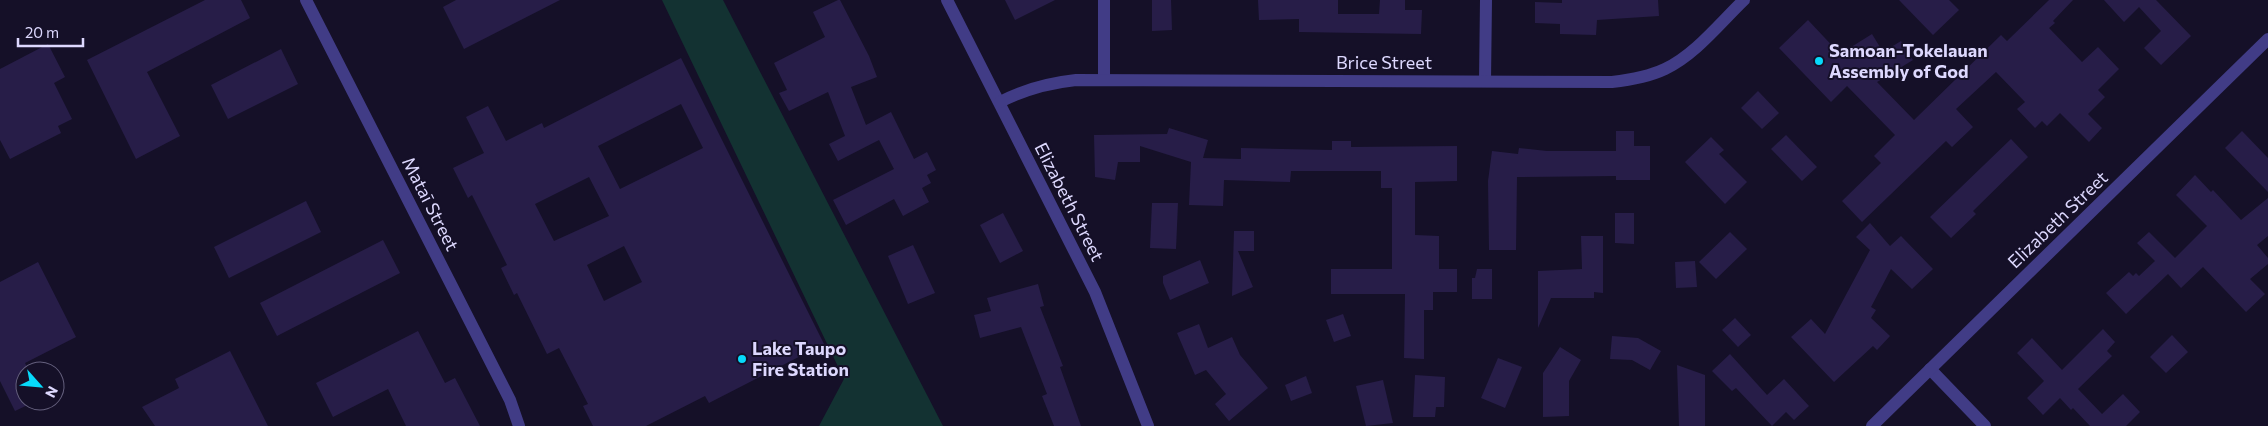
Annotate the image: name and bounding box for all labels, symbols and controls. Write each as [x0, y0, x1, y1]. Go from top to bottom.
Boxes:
scale bar [18, 15, 82, 47]
text: 20 m [25, 23, 59, 41]
place label: Samoan-Tokelauan Assembly of God [1829, 39, 1988, 82]
street label: Brice Street [1336, 51, 1432, 73]
marker: Samoan-Tokelauan Assembly of God [1813, 55, 1825, 67]
street label: Elizabeth Street [1031, 139, 1109, 265]
street label: Mataī Street [398, 153, 464, 254]
street label: Elizabeth Street [2003, 166, 2112, 272]
place label: Lake Taupo Fire Station [752, 337, 849, 380]
marker: Lake Taupo Fire Station [736, 353, 748, 365]
north arrow [15, 361, 65, 411]
text: N [42, 384, 62, 401]

